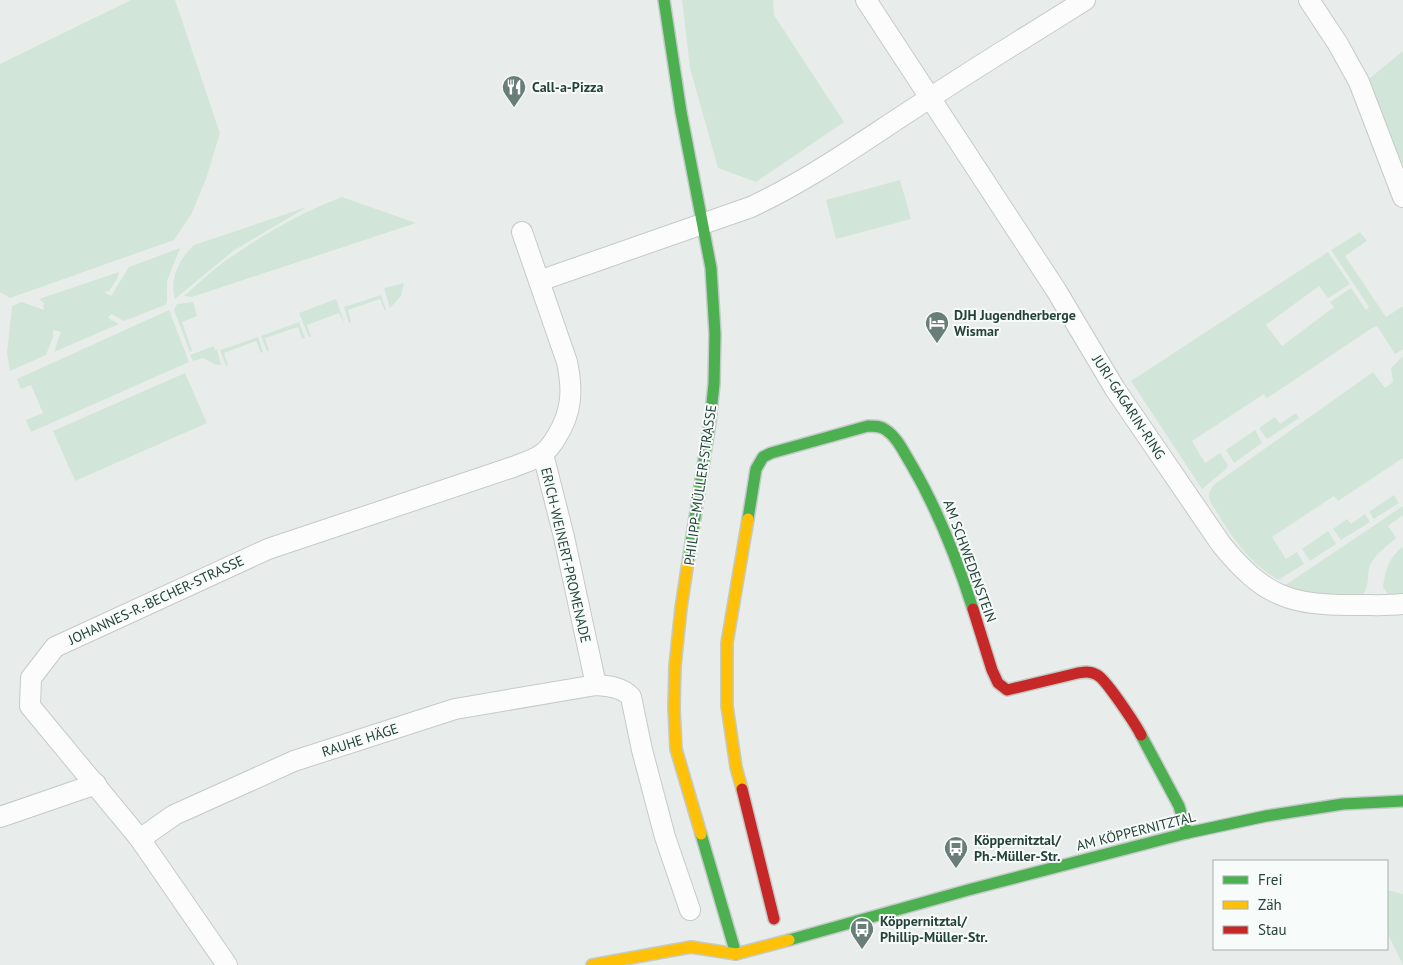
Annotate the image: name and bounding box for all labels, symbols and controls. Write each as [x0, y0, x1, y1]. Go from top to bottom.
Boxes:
restaurant icon: Call-a-Pizza [501, 74, 527, 108]
place label: Call-a-Pizza [532, 78, 603, 96]
place label: DJH Jugendherberge Wismar [954, 306, 1076, 340]
hotel icon: DJH Jugendherberge Wismar [924, 310, 950, 344]
street label: JURI-GAGARIN-RING [1088, 350, 1170, 463]
street label: PHILIPP-MÜLLER-STRASSE [680, 404, 720, 566]
street label: ERICH-WEINERT-PROMENADE [537, 466, 595, 644]
street label: AM SCHWEDENSTEIN [939, 497, 1001, 625]
street label: JOHANNES-R.-BECHER-STRASSE [64, 551, 247, 649]
street label: RAUHE HÄGE [320, 719, 400, 761]
street label: AM KÖPPERNITZTAL [1074, 807, 1198, 855]
place label: Köppernitztal/ Ph.-Müller-Str. [974, 831, 1062, 865]
bus stop icon: Köppernitztal/ Ph.-Müller-Str. [943, 835, 969, 869]
legend [1213, 860, 1388, 950]
text: Frei [1258, 870, 1283, 889]
text: Zäh [1258, 895, 1282, 914]
place label: Köppernitztal/ Phillip-Müller-Str. [880, 912, 988, 946]
bus stop icon: Köppernitztal/ Phillip-Müller-Str. [849, 916, 875, 950]
text: Stau [1258, 920, 1287, 939]

